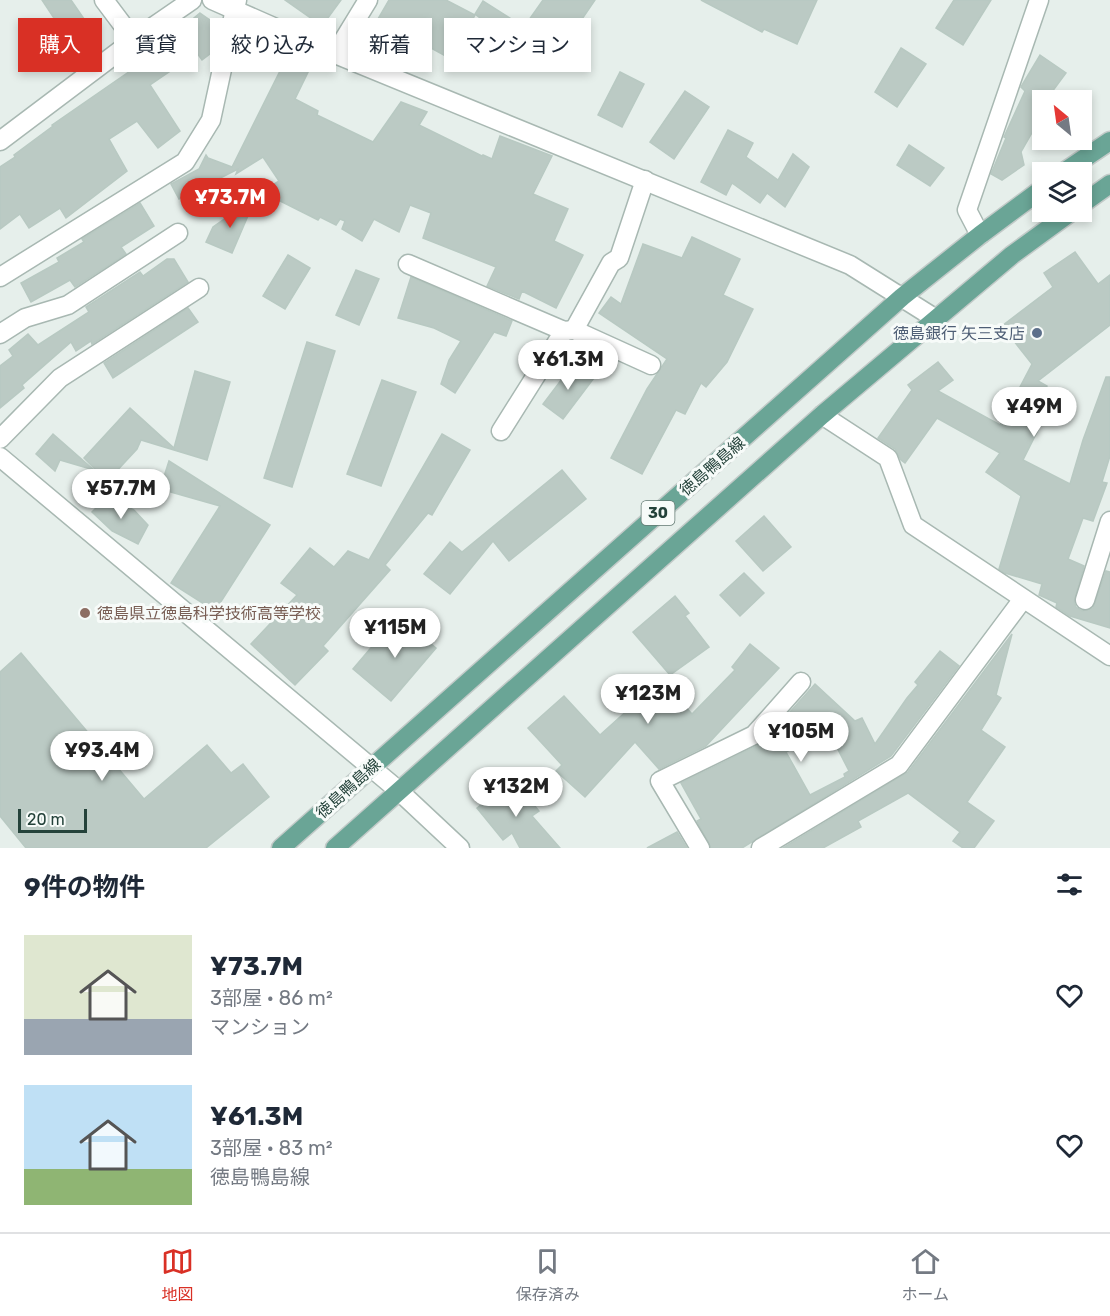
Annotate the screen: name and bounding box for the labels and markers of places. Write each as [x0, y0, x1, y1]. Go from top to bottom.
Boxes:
pin: ¥73.7M [181, 178, 279, 229]
place label: 徳島銀行 矢三支店 [893, 324, 1025, 343]
marker: 徳島銀行 矢三支店 [1030, 326, 1044, 340]
pin: ¥61.3M [519, 340, 617, 391]
pin: ¥49M [998, 387, 1070, 438]
pin: ¥57.7M [72, 469, 170, 520]
place label: 徳島県立徳島科学技術高等学校 [97, 604, 321, 623]
marker: 徳島県立徳島科学技術高等学校 [78, 606, 92, 620]
pin: ¥115M [353, 608, 437, 659]
pin: ¥123M [606, 674, 690, 725]
pin: ¥105M [759, 712, 843, 763]
pin: ¥93.4M [53, 731, 151, 782]
pin: ¥132M [474, 767, 558, 818]

